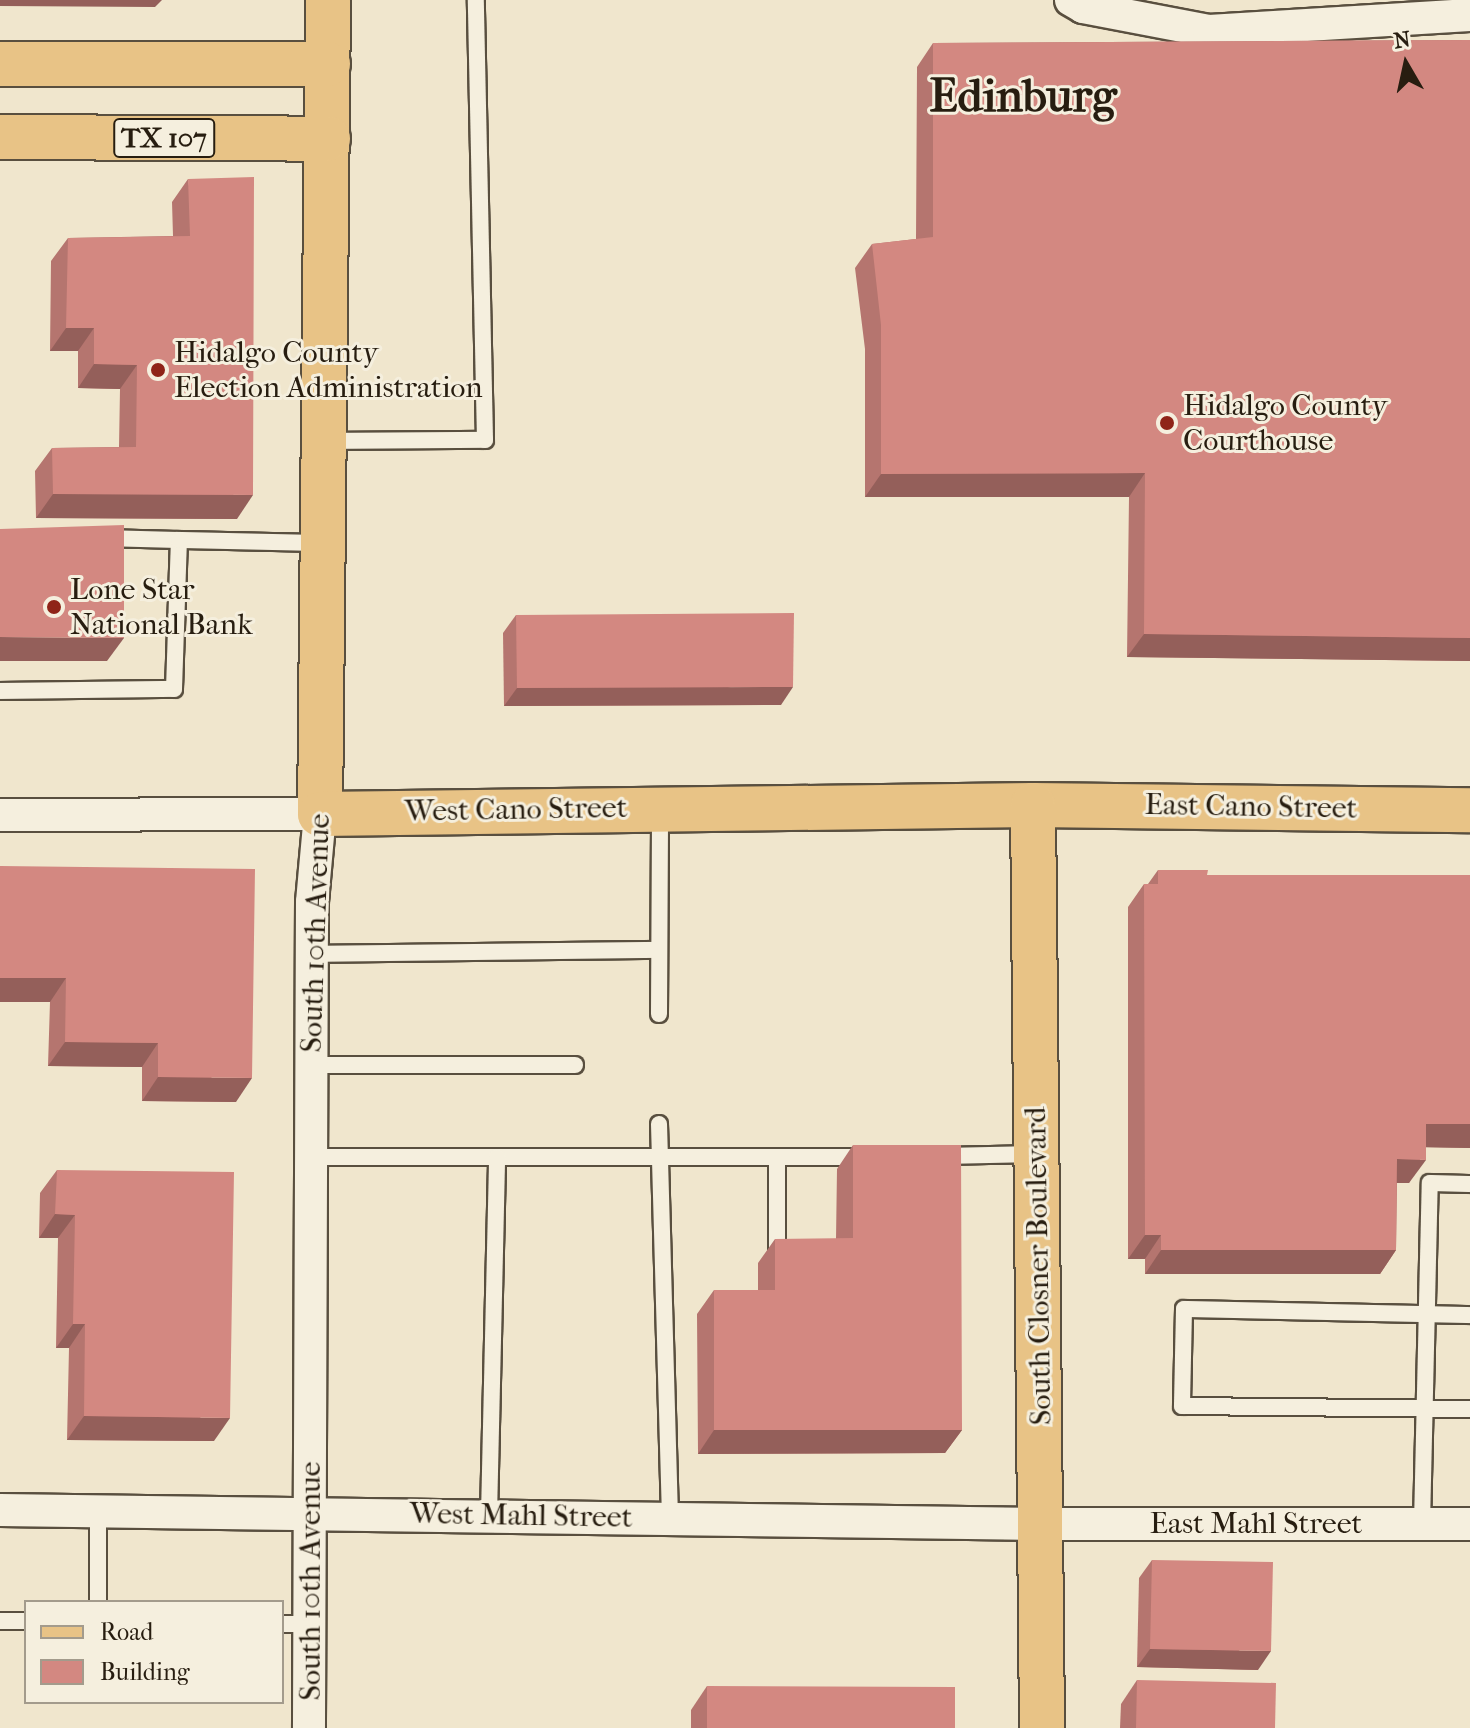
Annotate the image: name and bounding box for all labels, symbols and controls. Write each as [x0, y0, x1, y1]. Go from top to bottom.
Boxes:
north arrow [1366, 24, 1446, 104]
text: N [1392, 26, 1413, 54]
district label: Edinburg [930, 68, 1116, 124]
road number: TX 107 [112, 114, 216, 162]
place label: Hidalgo County Election Administration [174, 335, 483, 406]
marker: Hidalgo County Election Administration [149, 361, 167, 379]
place label: Hidalgo County Courthouse [1183, 388, 1387, 458]
marker: Hidalgo County Courthouse [1158, 414, 1176, 432]
place label: Lone Star National Bank [70, 572, 253, 642]
marker: Lone Star National Bank [45, 598, 63, 616]
street label: East Cano Street [1144, 787, 1358, 827]
street label: West Cano Street [404, 790, 628, 830]
street label: South 10th Avenue [294, 813, 338, 1053]
street label: South Closner Boulevard [1018, 1106, 1060, 1426]
street label: South 10th Avenue [293, 1461, 329, 1701]
street label: West Mahl Street [409, 1496, 633, 1536]
street label: East Mahl Street [1150, 1506, 1362, 1542]
legend [24, 1600, 284, 1704]
text: Road [100, 1618, 153, 1646]
text: Building [100, 1658, 190, 1686]

